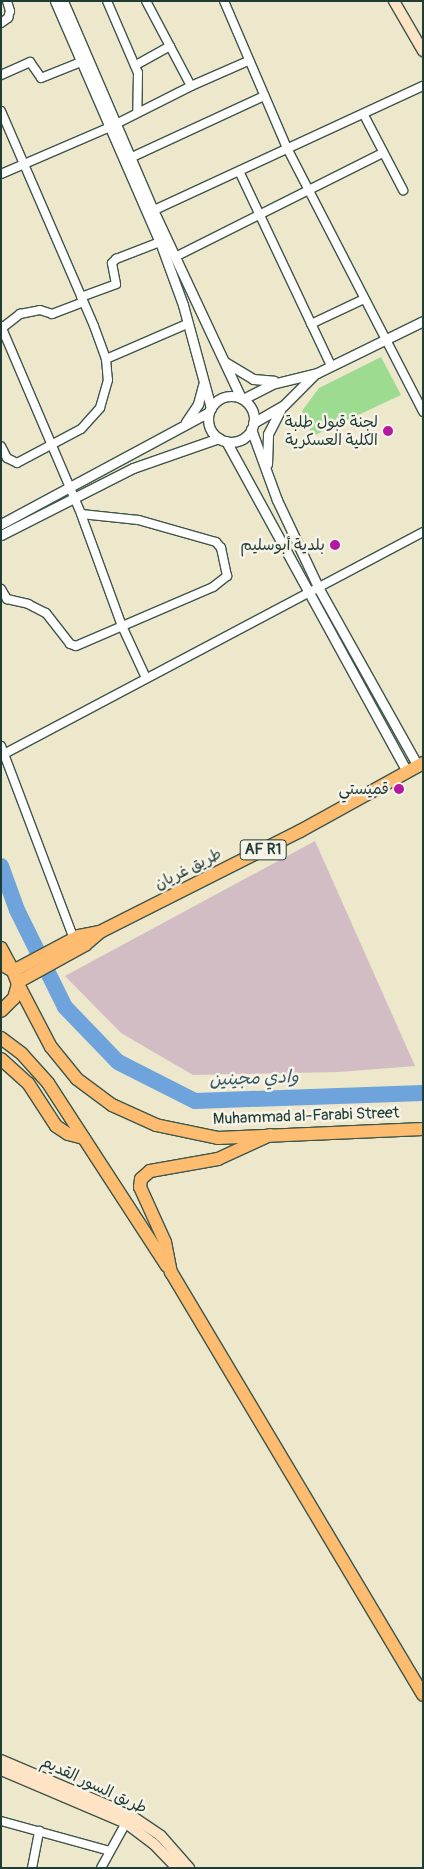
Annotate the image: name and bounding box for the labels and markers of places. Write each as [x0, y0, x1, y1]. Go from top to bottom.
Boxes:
place label: لجنة قبول طلبة الكلية العسكرية [285, 412, 378, 450]
marker: لجنة قبول طلبة الكلية العسكرية [382, 425, 394, 437]
place label: بلدية أبوسليم [240, 535, 325, 555]
marker: بلدية أبوسليم [329, 539, 341, 551]
place label: قميستي [338, 779, 389, 799]
marker: قميستي [393, 783, 405, 795]

